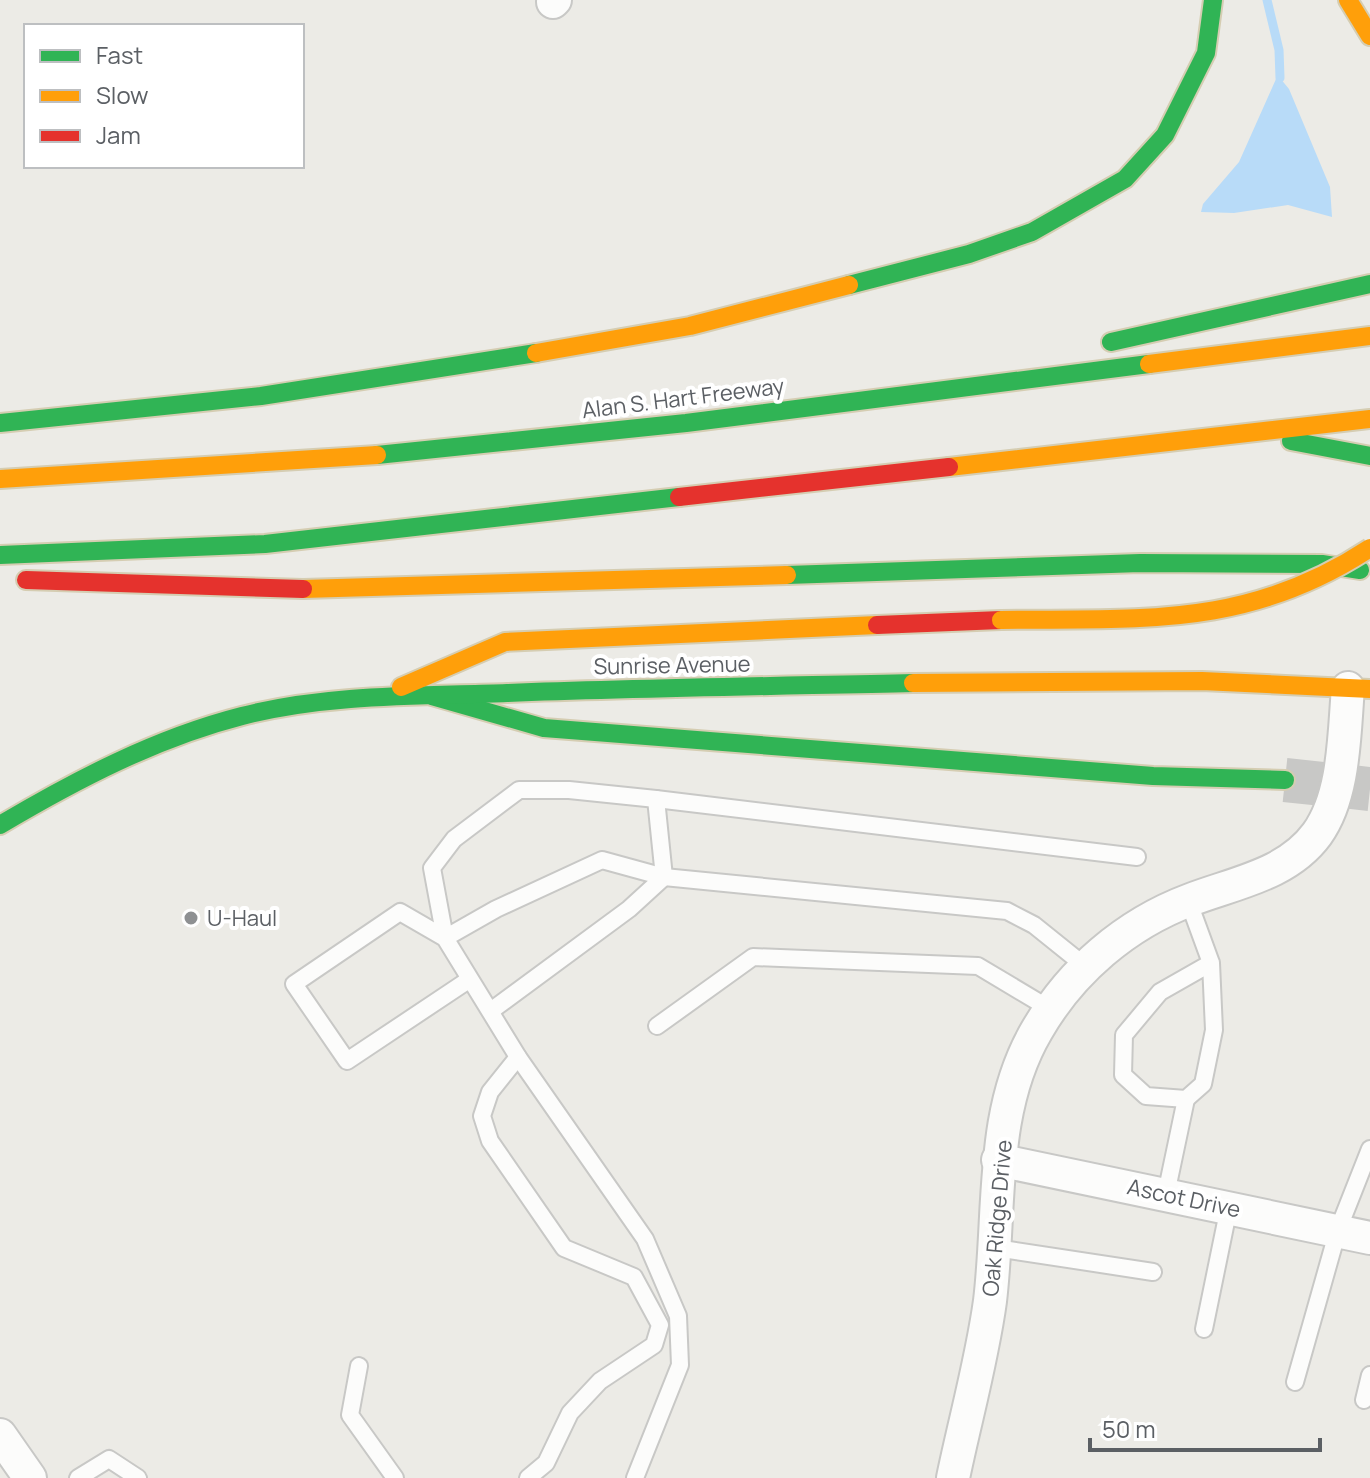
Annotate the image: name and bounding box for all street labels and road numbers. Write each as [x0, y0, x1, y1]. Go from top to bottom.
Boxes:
street label: Alan S. Hart Freeway [580, 371, 786, 425]
street label: Sunrise Avenue [593, 649, 751, 681]
street label: Oak Ridge Drive [975, 1138, 1019, 1298]
street label: Ascot Drive [1125, 1171, 1243, 1225]

